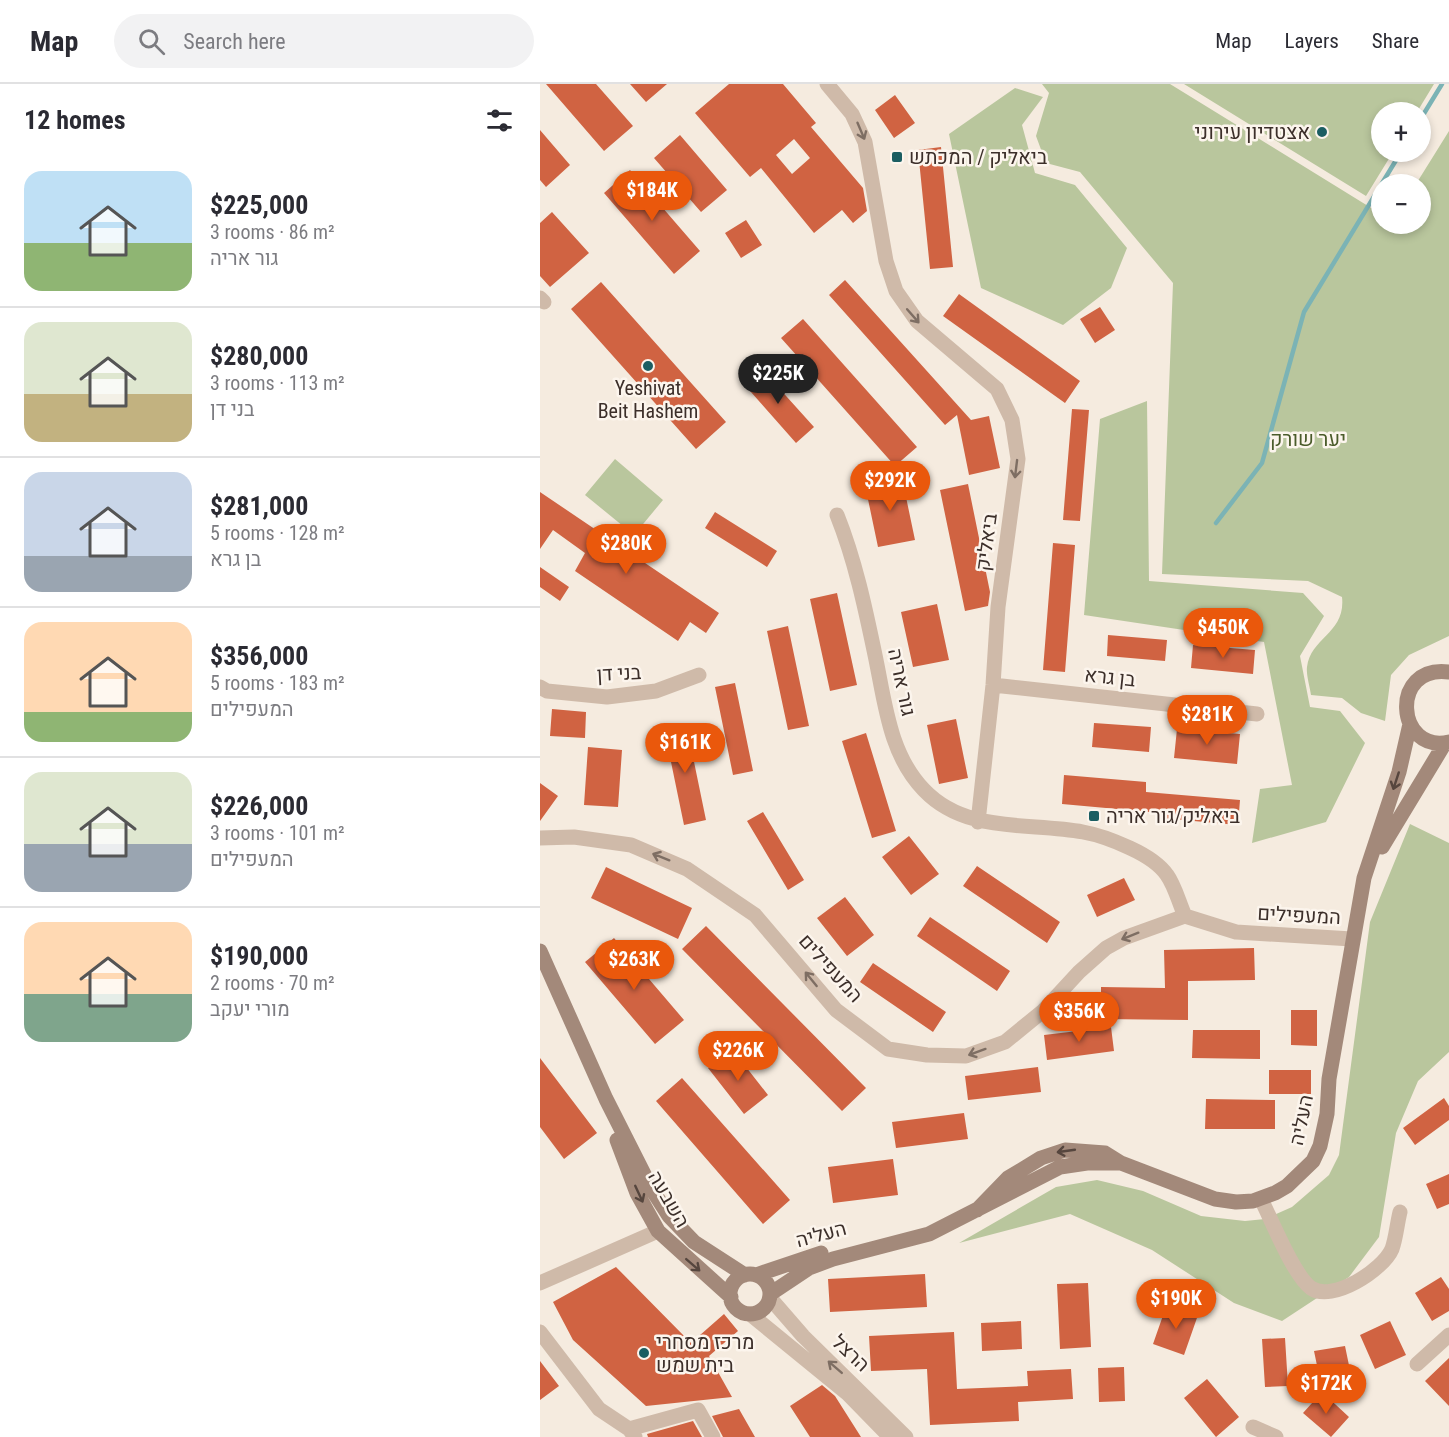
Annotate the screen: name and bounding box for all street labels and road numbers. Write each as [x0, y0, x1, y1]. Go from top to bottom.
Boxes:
street label: ביאליק [970, 511, 1002, 572]
street label: גור אריה [883, 646, 921, 718]
street label: בני דן [596, 660, 642, 686]
street label: בן גרא [1083, 662, 1137, 692]
street label: המעפילים [1257, 901, 1341, 929]
street label: המעפילים [794, 929, 868, 1007]
street label: העליה [1284, 1092, 1318, 1148]
street label: השבעה [643, 1166, 695, 1232]
street label: העליה [793, 1216, 849, 1252]
street label: הרצל [827, 1330, 875, 1376]

